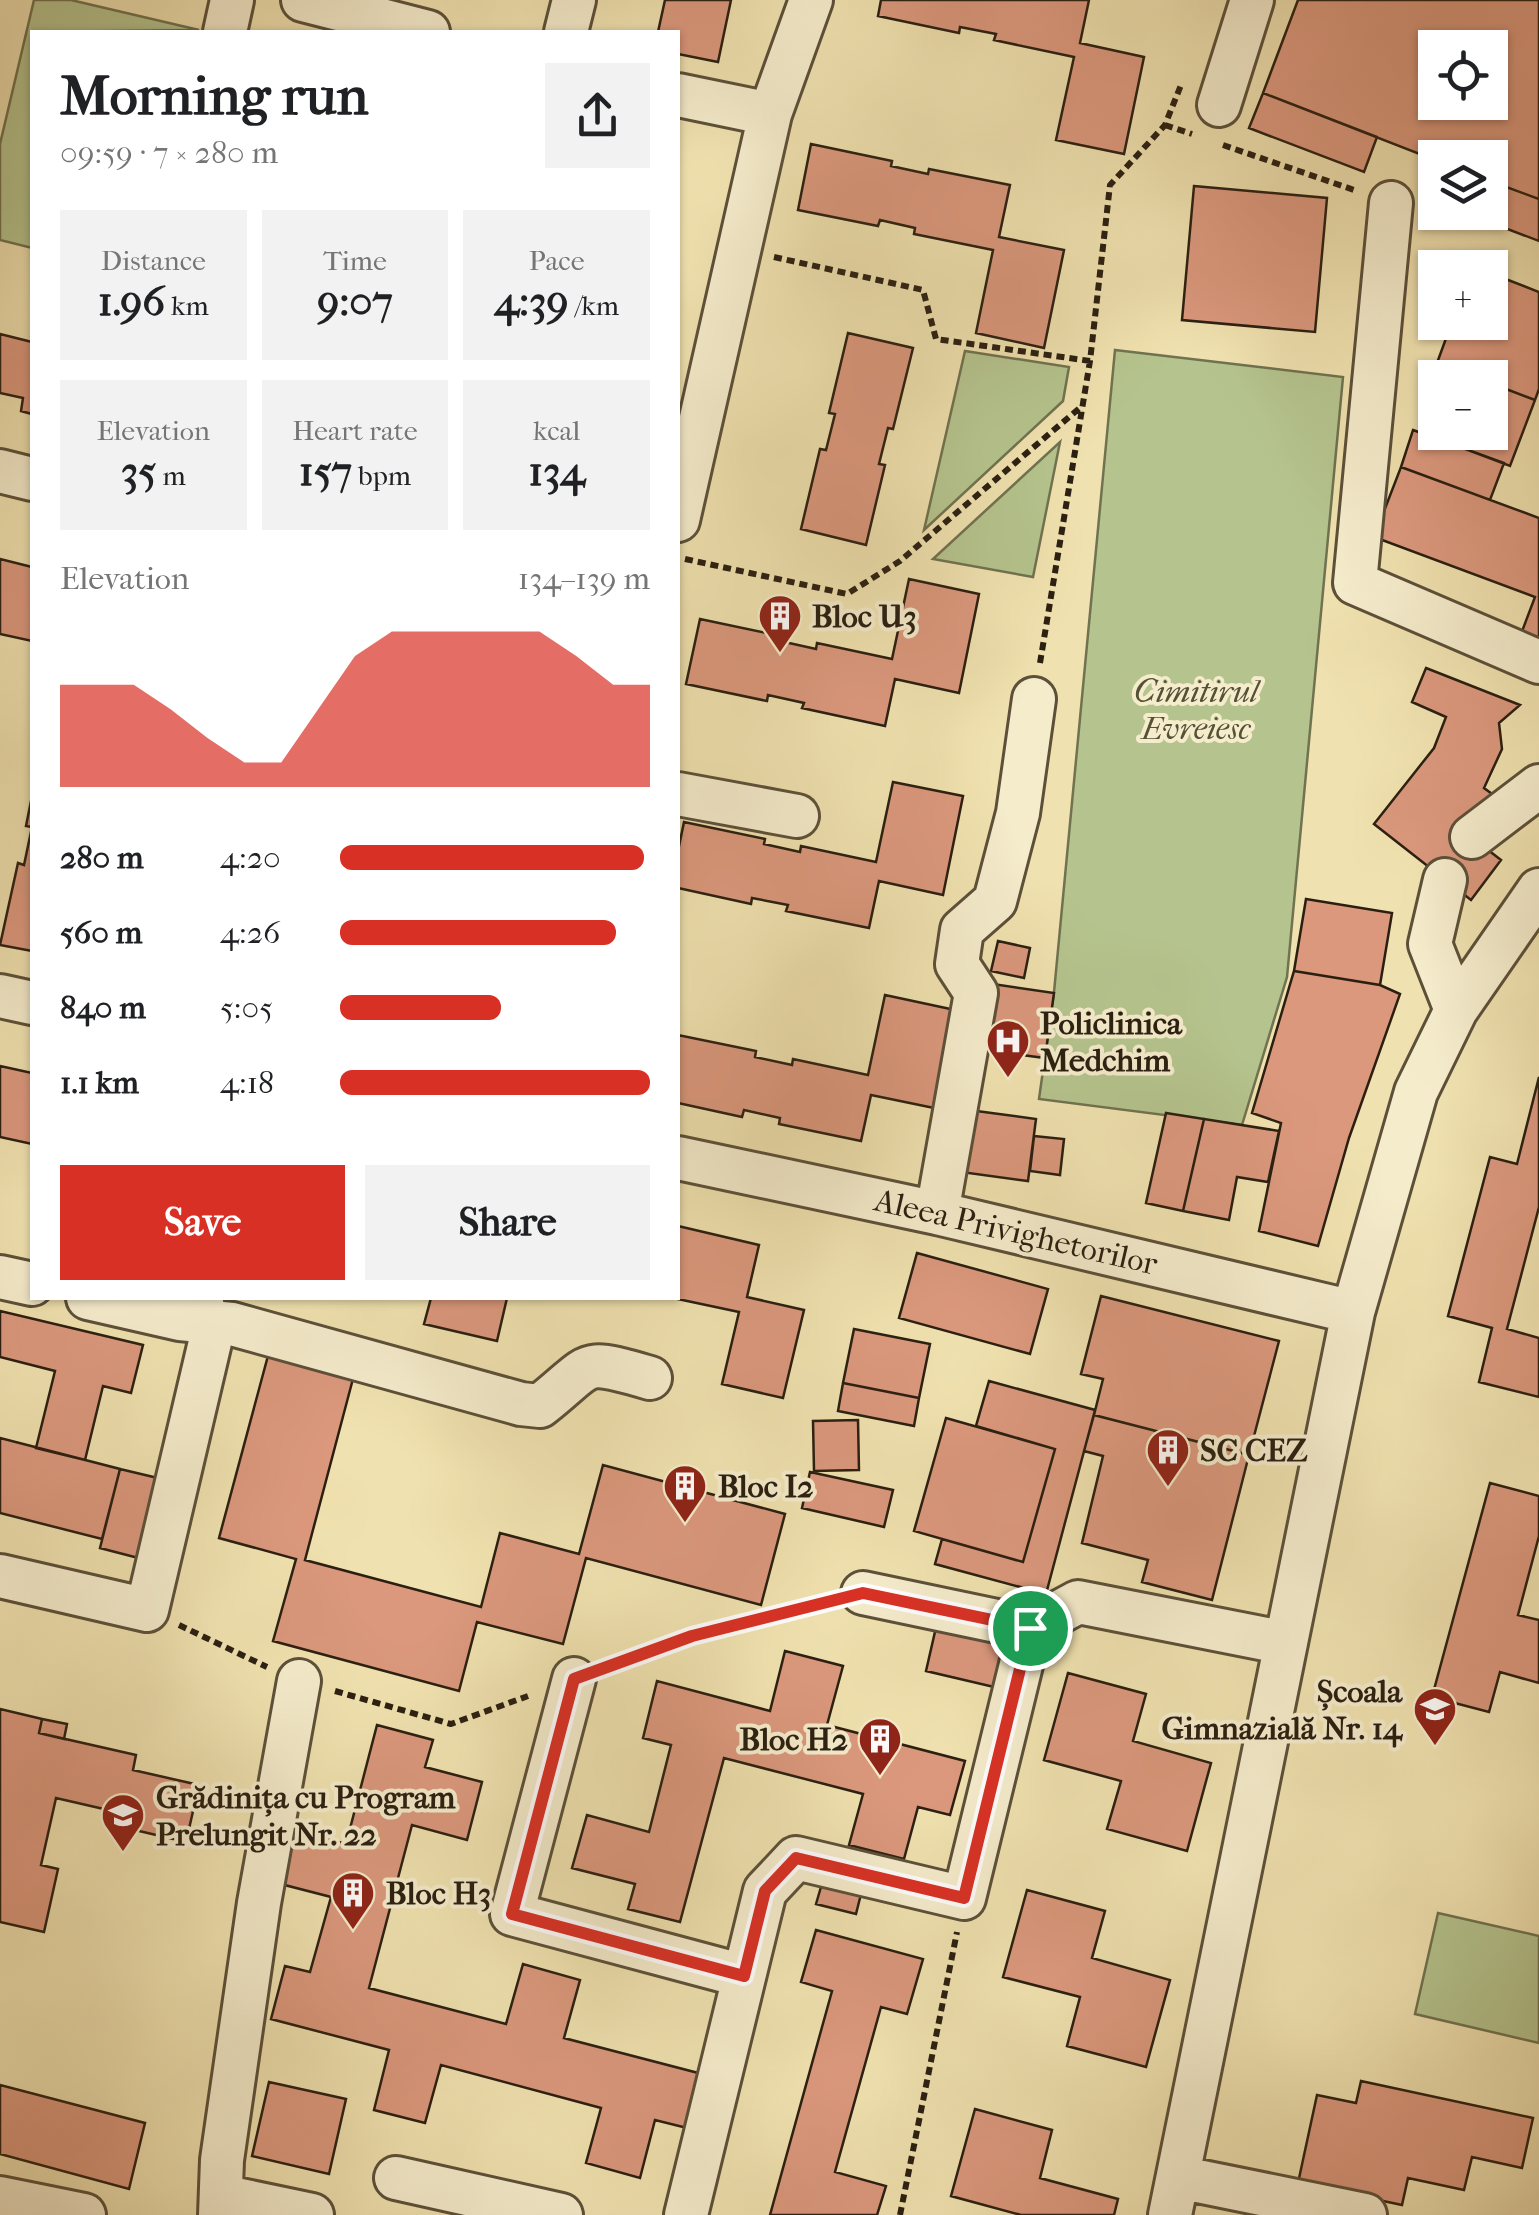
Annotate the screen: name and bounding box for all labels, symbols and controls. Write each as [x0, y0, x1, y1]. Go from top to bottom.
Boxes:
map controls [1418, 30, 1508, 450]
button: locate [1418, 30, 1508, 120]
button: share [545, 63, 650, 168]
text: Morning run [60, 64, 368, 128]
text: 09:59 · 7 × 280 m [60, 134, 278, 171]
button: layers [1418, 140, 1508, 230]
text: Distance [101, 244, 206, 277]
text: Time [323, 244, 387, 277]
text: Pace [529, 244, 585, 277]
button: + [1418, 250, 1508, 340]
text: 1.96 [98, 277, 165, 326]
text: 9:07 [317, 277, 393, 326]
text: 4:39 [494, 277, 569, 326]
text: km [165, 289, 209, 322]
text: /km [569, 289, 619, 322]
button: − [1418, 360, 1508, 450]
text: Elevation [97, 414, 210, 447]
text: Heart rate [292, 414, 418, 447]
text: kcal [533, 414, 580, 447]
text: 35 [121, 447, 156, 496]
text: 157 [299, 447, 352, 496]
text: 134 [528, 447, 585, 496]
text: m [156, 459, 186, 492]
text: bpm [352, 459, 411, 492]
text: Elevation [60, 560, 189, 597]
text: 134–139 m [518, 560, 650, 597]
building icon: Bloc U3 [757, 593, 803, 654]
place label: Bloc U3 [812, 598, 917, 635]
park label: Cimitirul Evreiesc [1134, 673, 1261, 747]
text: 280 m [60, 839, 144, 876]
text: 4:20 [220, 839, 281, 876]
text: 560 m [60, 914, 142, 951]
text: 4:26 [220, 914, 280, 951]
text: 840 m [60, 989, 146, 1026]
text: 5:05 [220, 989, 273, 1026]
place label: Policlinica Medchim [1040, 1005, 1183, 1079]
hospital icon: Policlinica Medchim [985, 1018, 1031, 1079]
text: 1.1 km [60, 1064, 139, 1101]
text: 4:18 [220, 1064, 274, 1101]
button: Save [60, 1165, 345, 1280]
button: Share [365, 1165, 650, 1280]
street label: Aleea Privighetorilor [869, 1181, 1161, 1283]
building icon: SC CEZ [1145, 1427, 1191, 1488]
place label: SC CEZ [1200, 1432, 1308, 1469]
building icon: Bloc I2 [662, 1463, 708, 1524]
place label: Bloc I2 [718, 1468, 814, 1505]
pin [988, 1586, 1073, 1671]
icon: arrive [1003, 1601, 1058, 1656]
place label: Școala Gimnazială Nr. 14 [1161, 1673, 1404, 1748]
school or university icon: Școala Gimnazială Nr. 14 [1412, 1686, 1458, 1747]
building icon: Bloc H2 [857, 1716, 903, 1777]
place label: Bloc H2 [740, 1721, 848, 1758]
place label: Grădinița cu Program Prelungit Nr. 22 [156, 1779, 456, 1853]
school or university icon: Grădinița cu Program Prelungit Nr. 22 [100, 1792, 146, 1853]
building icon: Bloc H3 [330, 1870, 376, 1931]
place label: Bloc H3 [386, 1875, 491, 1912]

